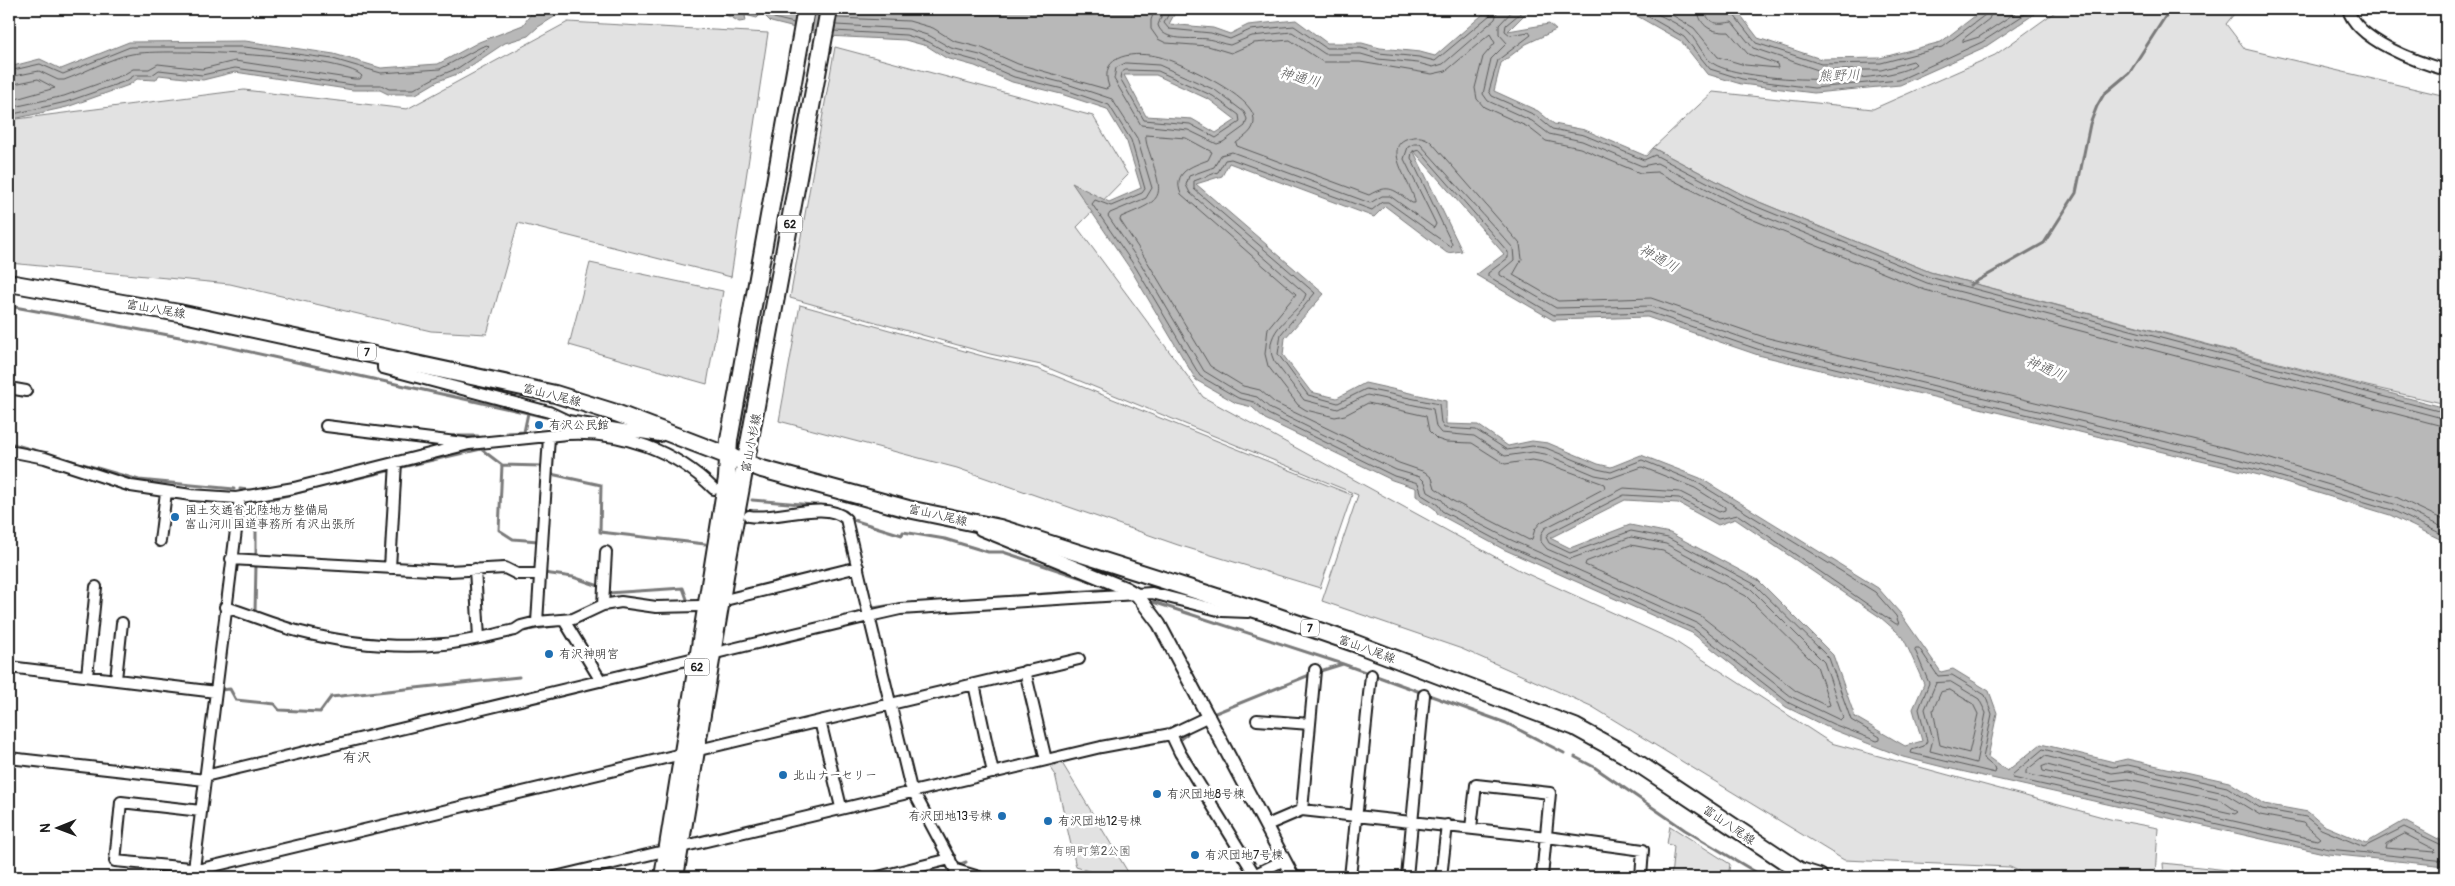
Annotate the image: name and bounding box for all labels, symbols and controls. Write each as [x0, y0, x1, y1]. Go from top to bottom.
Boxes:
water label: 神通川 [1277, 64, 1322, 91]
water label: 熊野川 [1818, 66, 1860, 85]
road number: 62 [778, 215, 802, 232]
water label: 神通川 [1636, 241, 1681, 276]
street label: 富山八尾線 [125, 297, 187, 322]
road number: 7 [358, 344, 376, 361]
water label: 神通川 [2023, 352, 2068, 384]
street label: 富山八尾線 [521, 381, 583, 410]
street label: 富山小杉線 [738, 412, 765, 474]
place label: 有沢公民館 [549, 418, 609, 433]
marker: 有沢公民館 [533, 419, 545, 431]
street label: 富山八尾線 [907, 501, 969, 530]
place label: 国土交通省北陸地方整備局 富山河川国道事務所 有沢出張所 [185, 503, 356, 532]
marker: 国土交通省北陸地方整備局 富山河川国道事務所 有沢出張所 [169, 511, 181, 523]
road number: 7 [1301, 620, 1319, 636]
street label: 富山八尾線 [1336, 632, 1398, 667]
place label: 有沢神明宮 [559, 647, 619, 662]
marker: 有沢神明宮 [543, 648, 555, 660]
road number: 62 [684, 659, 710, 676]
district label: 有沢 [343, 749, 371, 766]
place label: 北山ナーセリー [793, 768, 877, 783]
marker: 北山ナーセリー [777, 769, 789, 781]
place label: 有沢団地8号棟 [1167, 787, 1245, 802]
marker: 有沢団地8号棟 [1151, 788, 1163, 800]
street label: 富山八尾線 [1700, 802, 1758, 848]
north arrow [32, 804, 82, 854]
place label: 有沢団地13号棟 [909, 809, 992, 824]
marker: 有沢団地13号棟 [996, 810, 1008, 822]
place label: 有沢団地12号棟 [1058, 814, 1141, 829]
marker: 有沢団地12号棟 [1042, 815, 1054, 827]
text: N [37, 823, 54, 833]
park label: 有明町第2公園 [1053, 844, 1131, 859]
place label: 有沢団地7号棟 [1205, 848, 1283, 863]
marker: 有沢団地7号棟 [1189, 849, 1201, 861]

